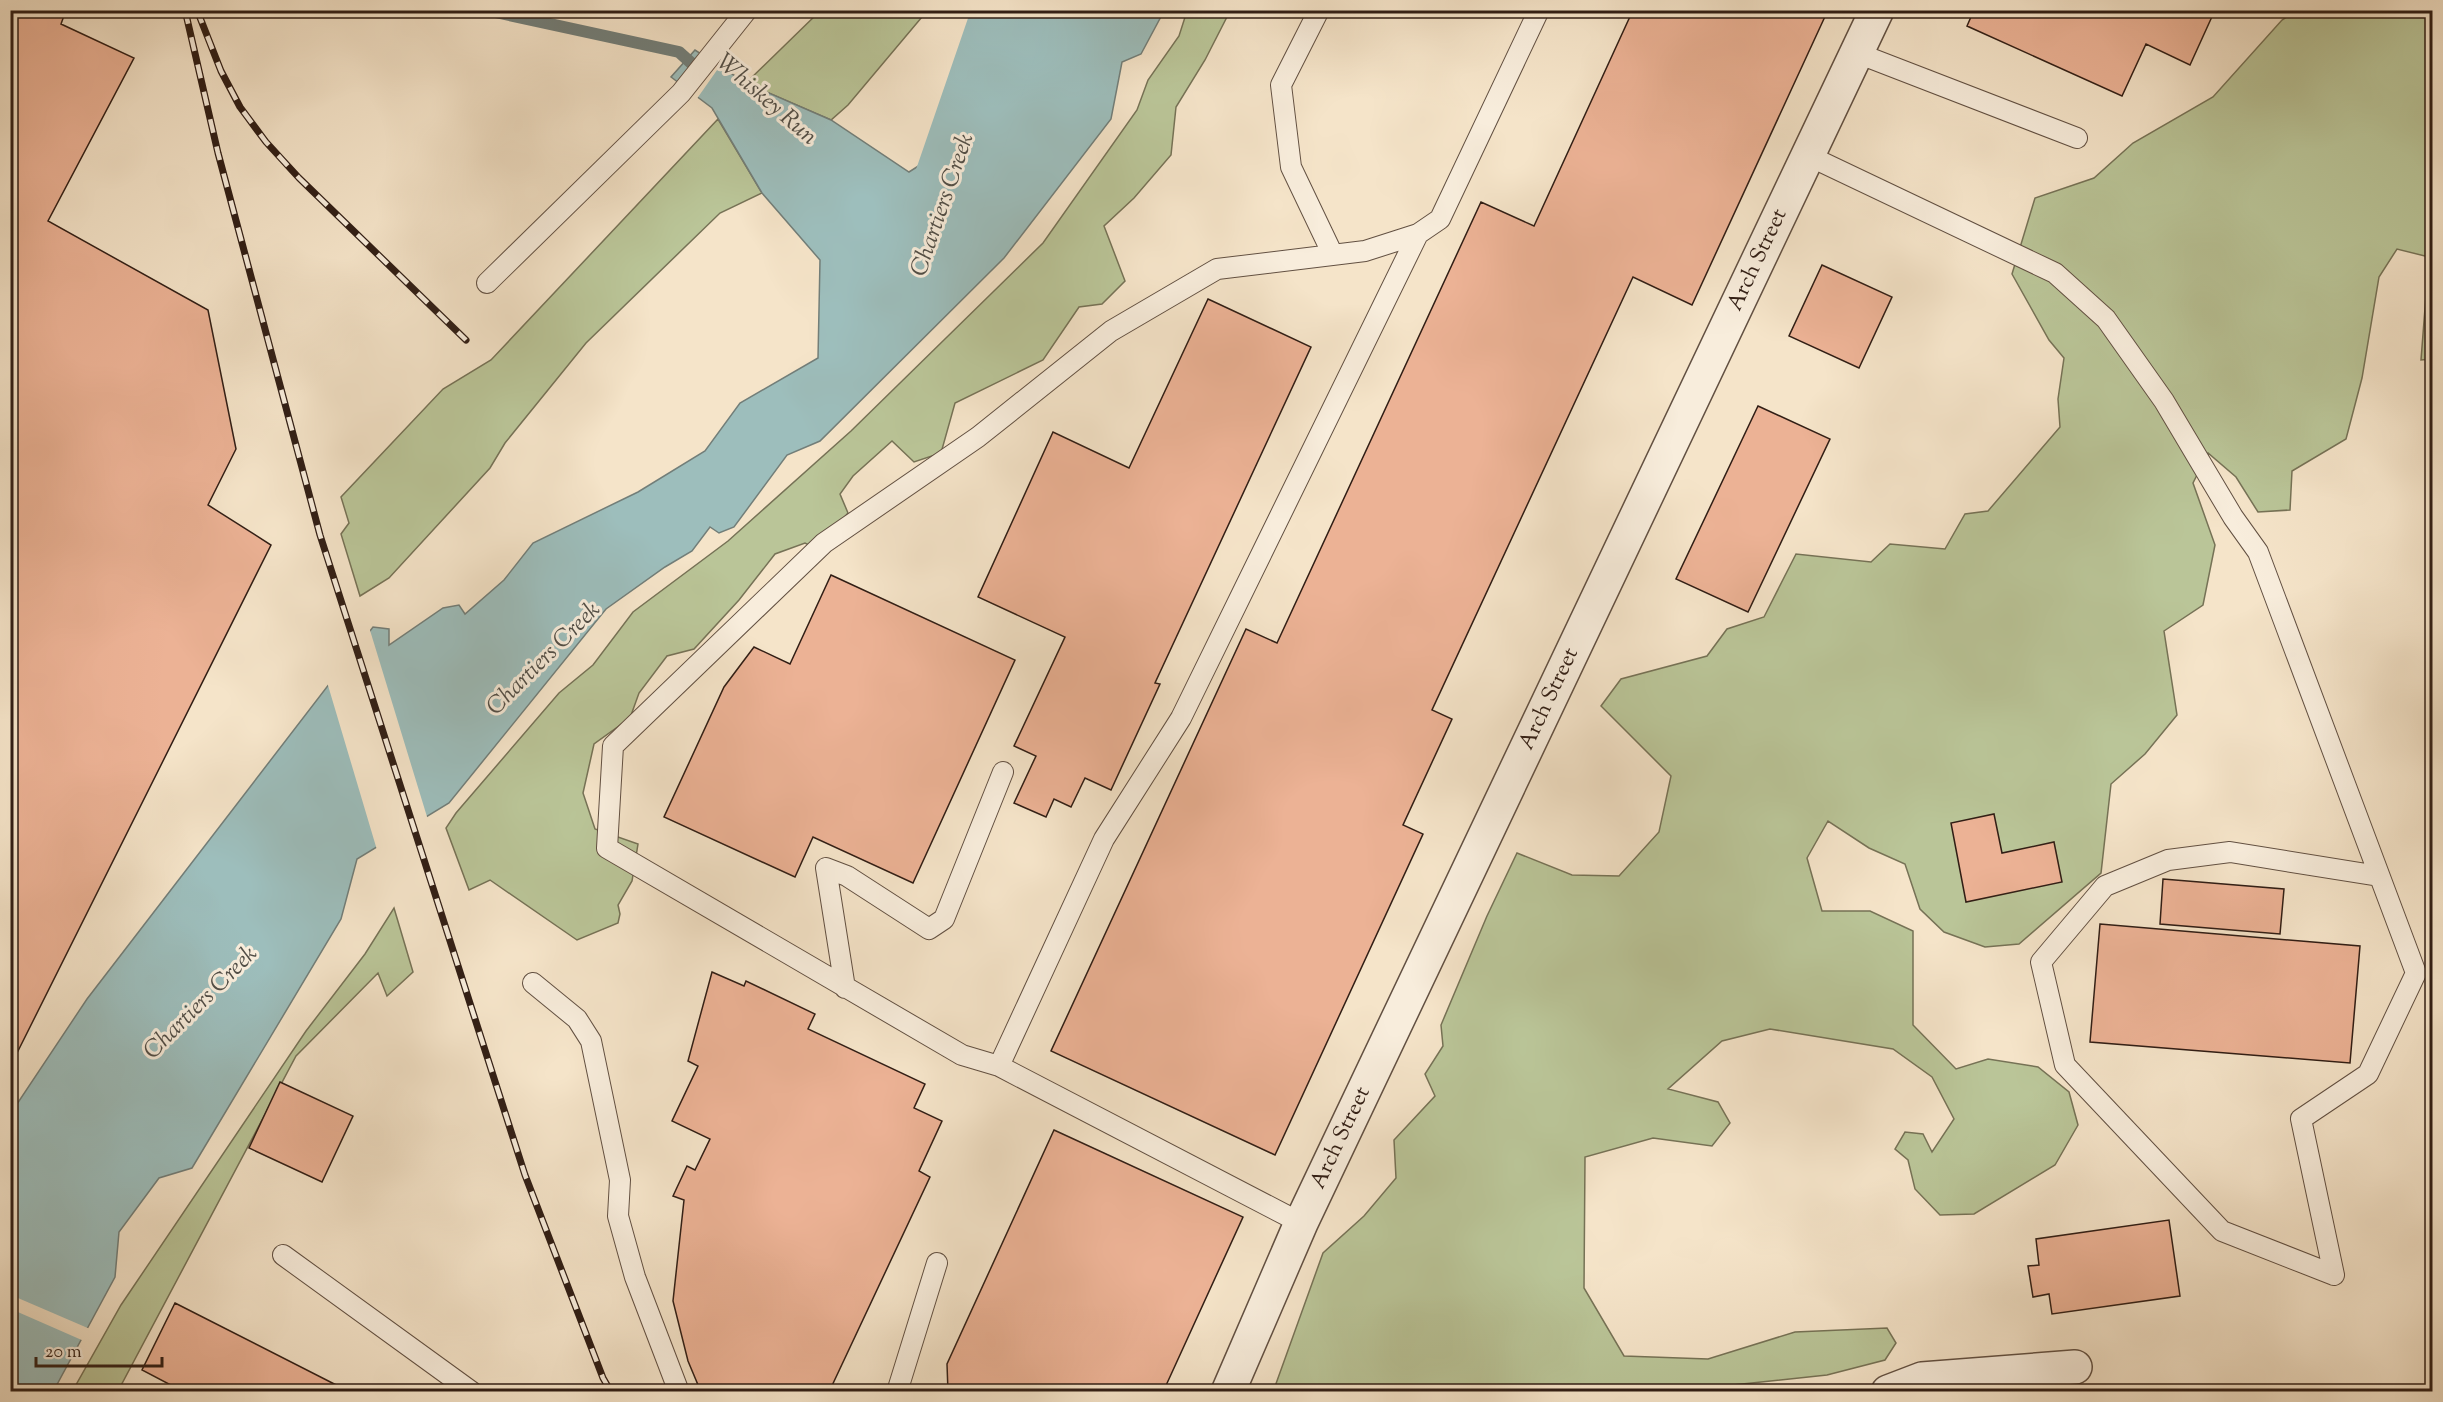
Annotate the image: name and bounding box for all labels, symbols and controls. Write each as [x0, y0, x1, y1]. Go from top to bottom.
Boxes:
water label: Whiskey Run [708, 46, 825, 154]
water label: Chartiers Creek [903, 129, 983, 281]
street label: Arch Street [1720, 203, 1796, 317]
water label: Chartiers Creek [479, 594, 609, 724]
street label: Arch Street [1512, 642, 1588, 756]
water label: Chartiers Creek [136, 938, 266, 1068]
street label: Arch Street [1303, 1081, 1380, 1195]
scale bar [36, 1330, 162, 1368]
text: 20 m [45, 1340, 82, 1366]

